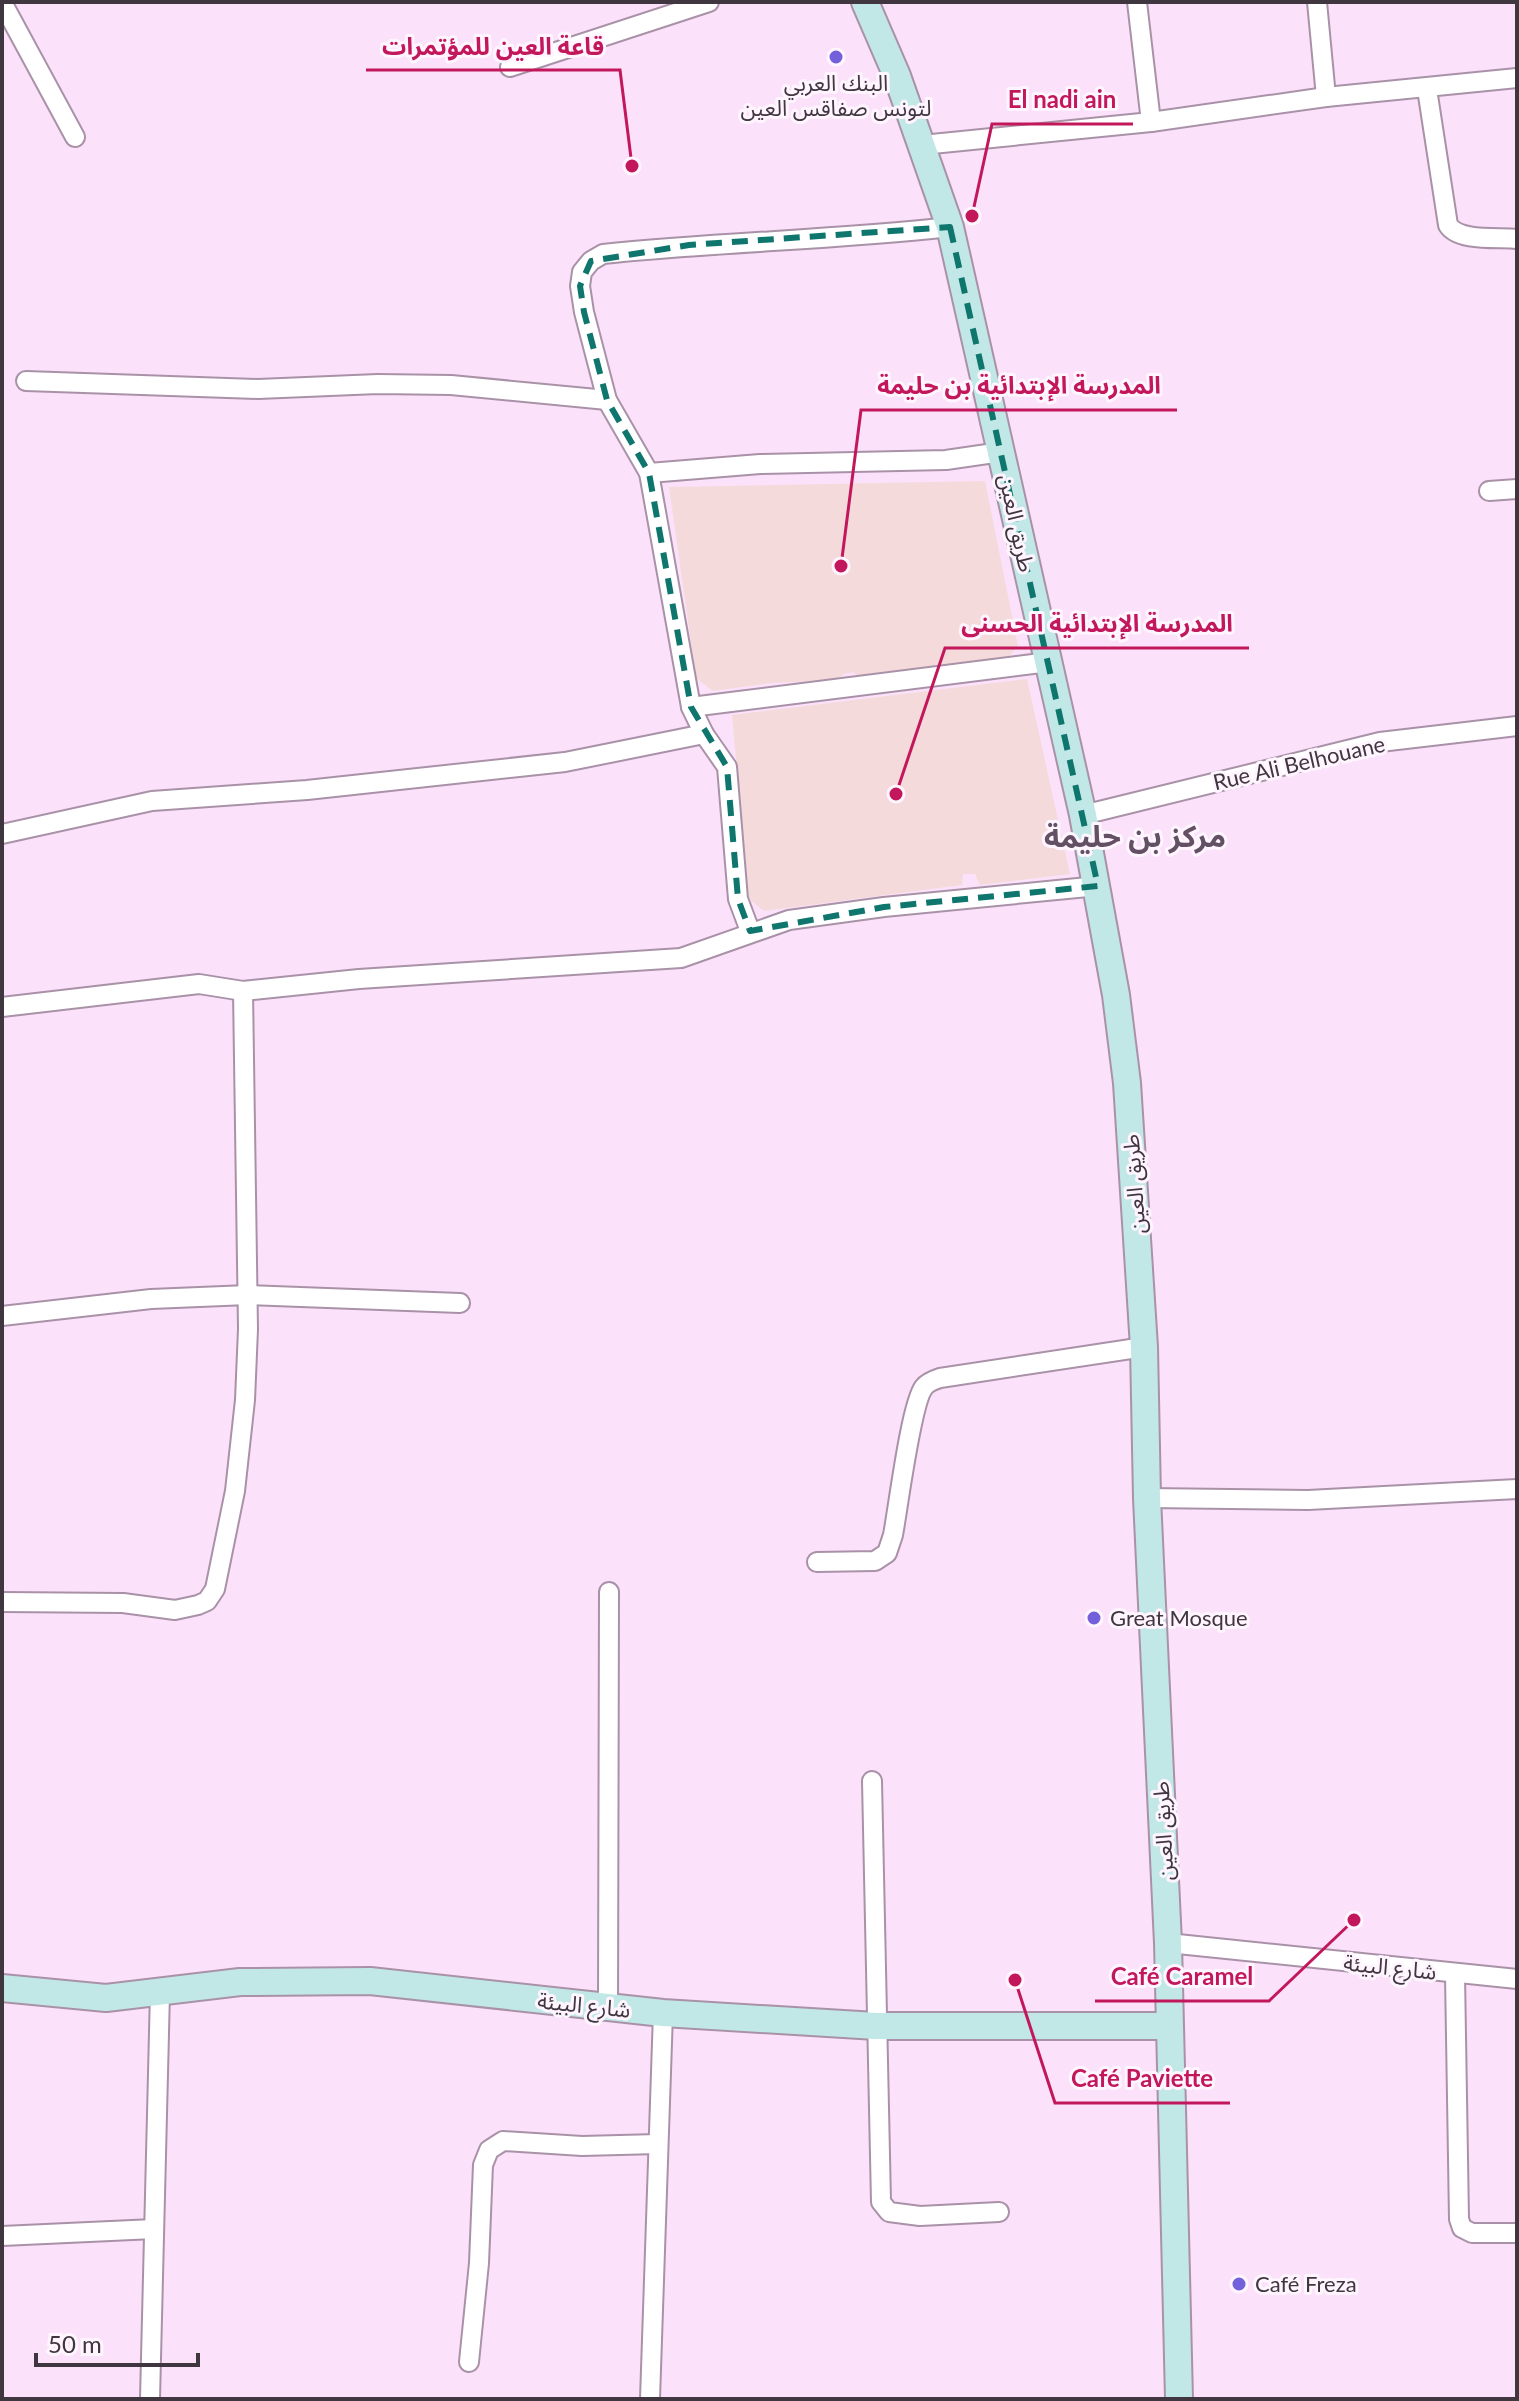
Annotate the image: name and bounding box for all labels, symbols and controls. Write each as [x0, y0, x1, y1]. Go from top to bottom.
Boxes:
callout: قاعة العين للمؤتمرات [366, 22, 620, 70]
text: قاعة العين للمؤتمرات [382, 31, 604, 61]
marker: البنك العربي لتونس صفاقس العين [827, 48, 845, 66]
place label: البنك العربي لتونس صفاقس العين [740, 69, 932, 121]
callout: El nadi ain [992, 76, 1133, 124]
text: El nadi ain [1008, 84, 1116, 113]
callout: المدرسة الإبتدائية بن حليمة [861, 362, 1177, 410]
text: المدرسة الإبتدائية بن حليمة [877, 370, 1161, 402]
street label: طريق العين [993, 471, 1041, 575]
callout: المدرسة الإبتدائية الحسنى [945, 600, 1249, 648]
text: المدرسة الإبتدائية الحسنى [961, 608, 1233, 640]
street label: Rue Ali Belhouane [1210, 730, 1388, 795]
district label: مركز بن حليمة [1044, 817, 1226, 854]
street label: طريق العين [1117, 1133, 1151, 1235]
place label: Great Mosque [1110, 1604, 1248, 1631]
marker: Great Mosque [1085, 1609, 1103, 1627]
street label: طريق العين [1146, 1781, 1180, 1881]
street label: شارع البيئة [1342, 1948, 1438, 1989]
callout: Café Caramel [1095, 1953, 1269, 2001]
text: Café Caramel [1111, 1961, 1253, 1990]
street label: شارع البيئة [536, 1986, 632, 2027]
callout: Café Paviette [1055, 2055, 1230, 2103]
text: Café Paviette [1071, 2063, 1213, 2092]
place label: Café Freza [1255, 2270, 1357, 2297]
marker: Café Freza [1230, 2275, 1248, 2293]
scale bar [36, 2317, 198, 2367]
text: 50 m [48, 2329, 102, 2358]

